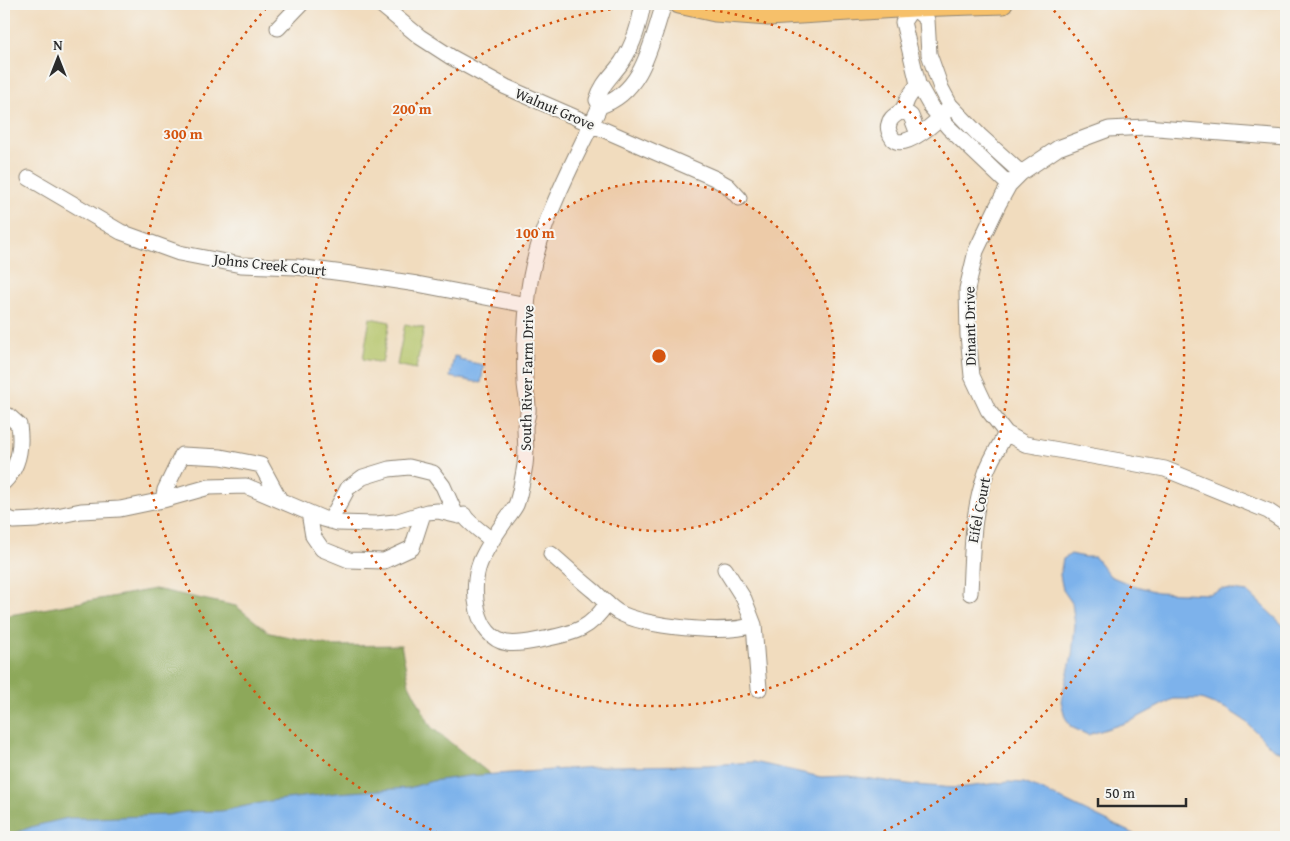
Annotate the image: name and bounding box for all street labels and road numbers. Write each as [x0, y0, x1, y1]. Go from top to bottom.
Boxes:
street label: Walnut Grove [512, 82, 598, 135]
street label: Johns Creek Court [211, 248, 328, 281]
street label: Dinant Drive [958, 286, 981, 366]
street label: South River Farm Drive [515, 305, 538, 451]
street label: Eifel Court [962, 475, 995, 545]

